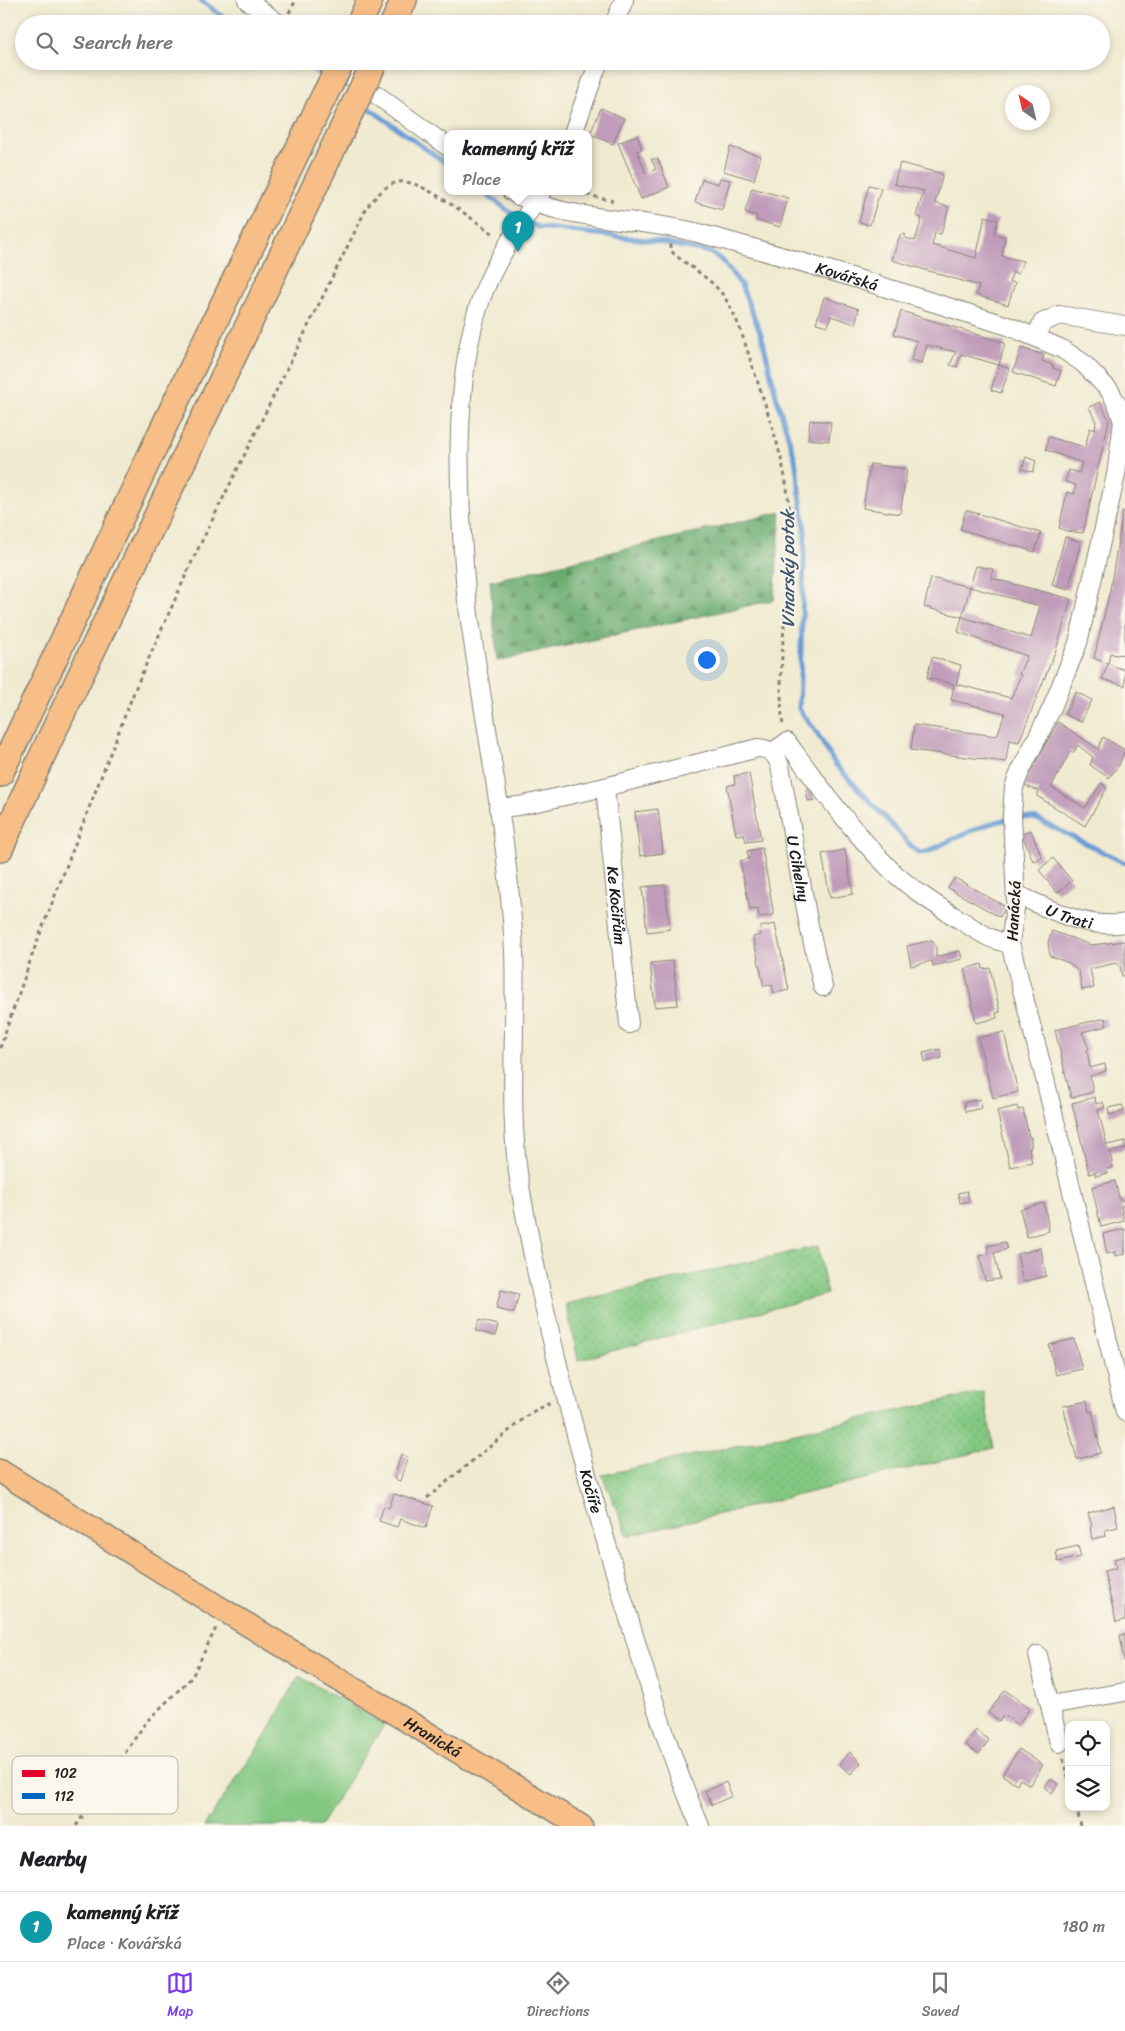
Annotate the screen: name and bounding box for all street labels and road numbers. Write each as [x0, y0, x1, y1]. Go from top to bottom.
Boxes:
street label: Kovářská [812, 253, 882, 299]
street label: U Cihelny [778, 833, 818, 905]
street label: Ke Kočiřům [598, 865, 635, 946]
street label: Hanácká [997, 880, 1030, 942]
street label: U Trati [1041, 895, 1096, 938]
street label: Kočíře [571, 1466, 611, 1517]
street label: Hranická [398, 1708, 467, 1766]

